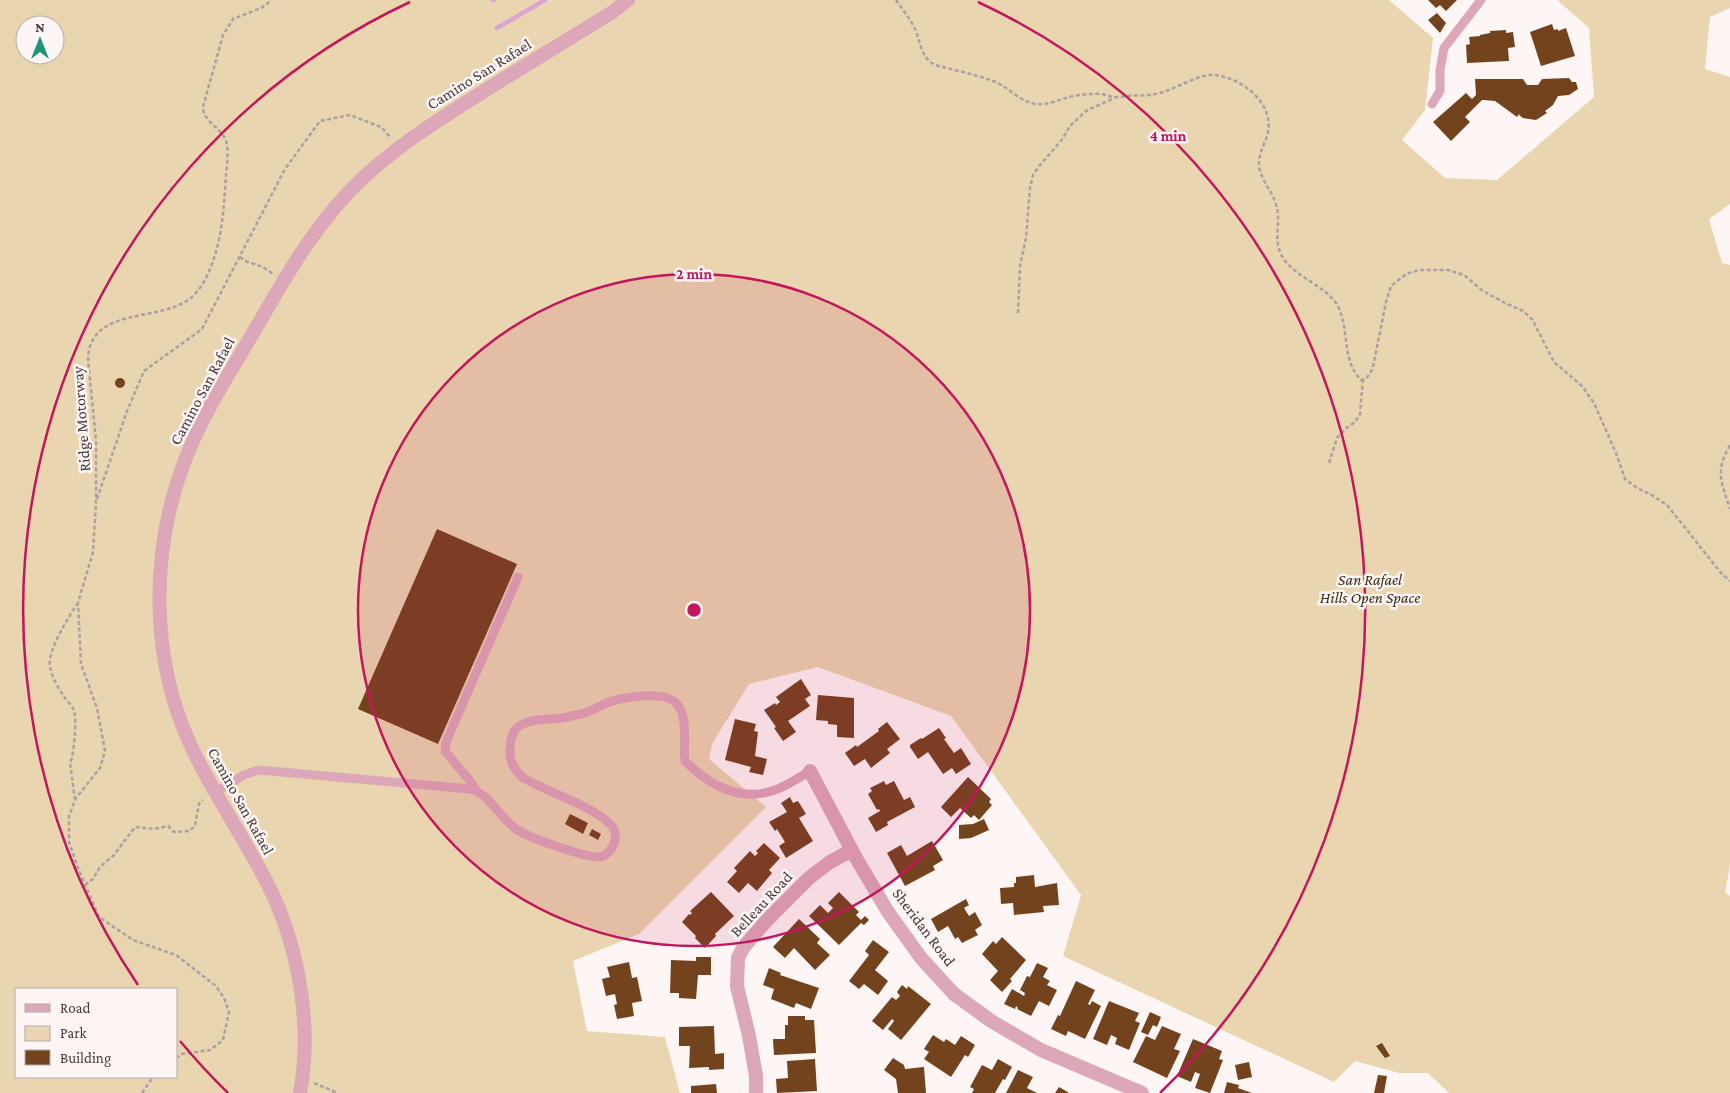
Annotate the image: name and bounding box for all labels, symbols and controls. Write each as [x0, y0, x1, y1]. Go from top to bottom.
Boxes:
north arrow [15, 15, 65, 65]
text: N [35, 19, 45, 35]
street label: Camino San Rafael [424, 35, 534, 113]
text: 4 min [1150, 128, 1187, 144]
text: 2 min [676, 266, 712, 282]
street label: Camino San Rafael [166, 334, 238, 448]
street label: Ridge Motorway [69, 365, 94, 472]
park label: San Rafael Hills Open Space [1320, 571, 1420, 607]
centre of rings [685, 601, 703, 619]
street label: Camino San Rafael [205, 745, 277, 857]
street label: Belleau Road [727, 868, 796, 940]
street label: Sheridan Road [889, 885, 959, 970]
legend [15, 988, 178, 1078]
text: Road [60, 1000, 91, 1016]
text: Park [60, 1025, 87, 1041]
text: Building [60, 1050, 111, 1067]

